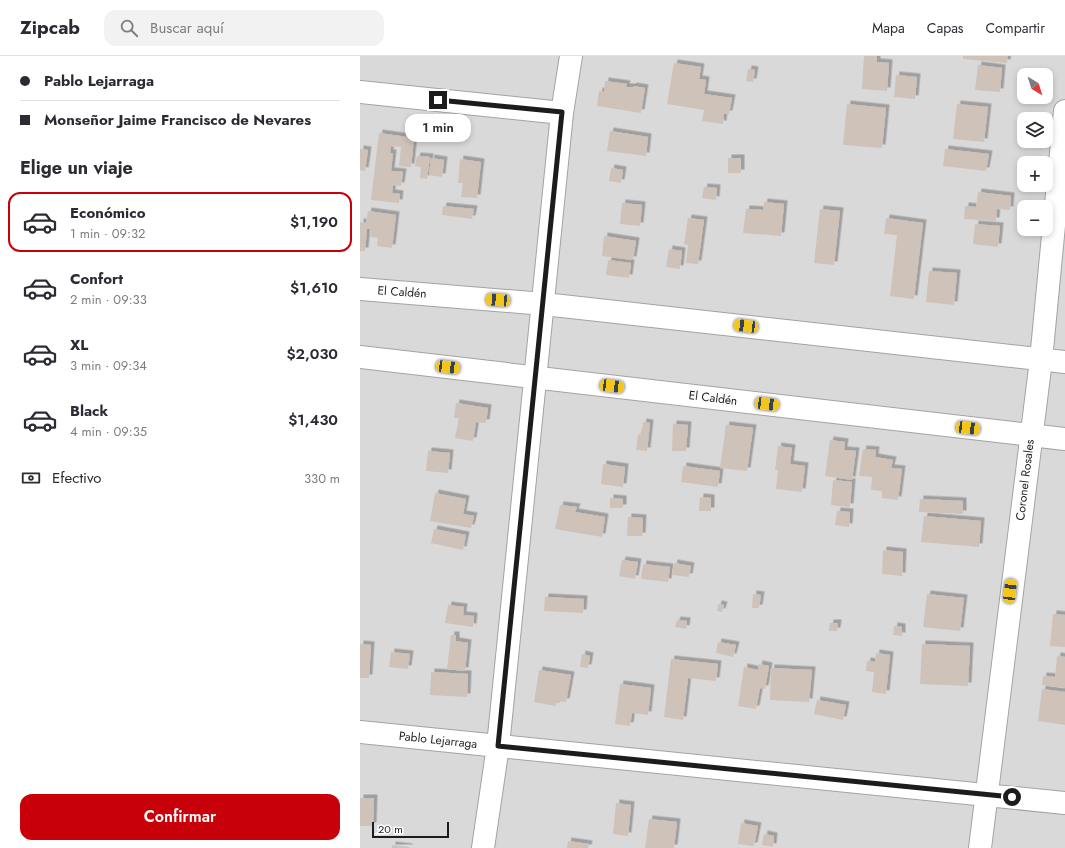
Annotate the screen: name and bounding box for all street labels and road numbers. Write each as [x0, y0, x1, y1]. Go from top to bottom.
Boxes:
street label: El Caldén [377, 281, 427, 303]
street label: El Caldén [688, 386, 738, 410]
street label: Coronel Rosales [1011, 438, 1039, 522]
street label: Pablo Lejarraga [398, 727, 478, 753]

